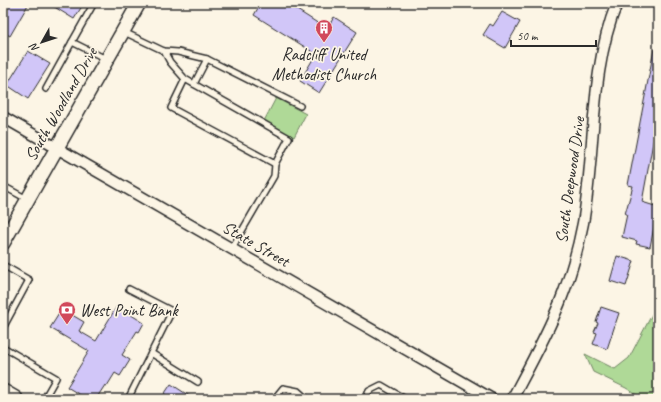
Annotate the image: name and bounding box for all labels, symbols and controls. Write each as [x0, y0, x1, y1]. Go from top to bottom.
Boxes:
building icon: Radcliff United Methodist Church [314, 18, 334, 43]
north arrow [22, 22, 62, 62]
scale bar [511, 22, 596, 48]
text: 50 m [517, 28, 539, 44]
text: N [25, 40, 42, 55]
street label: South Woodland Drive [20, 42, 103, 164]
place label: Radcliff United Methodist Church [272, 44, 376, 85]
street label: South Deepwood Drive [551, 114, 589, 244]
street label: State Street [219, 217, 295, 273]
bank icon: West Point Bank [57, 300, 77, 325]
place label: West Point Bank [80, 300, 180, 321]

